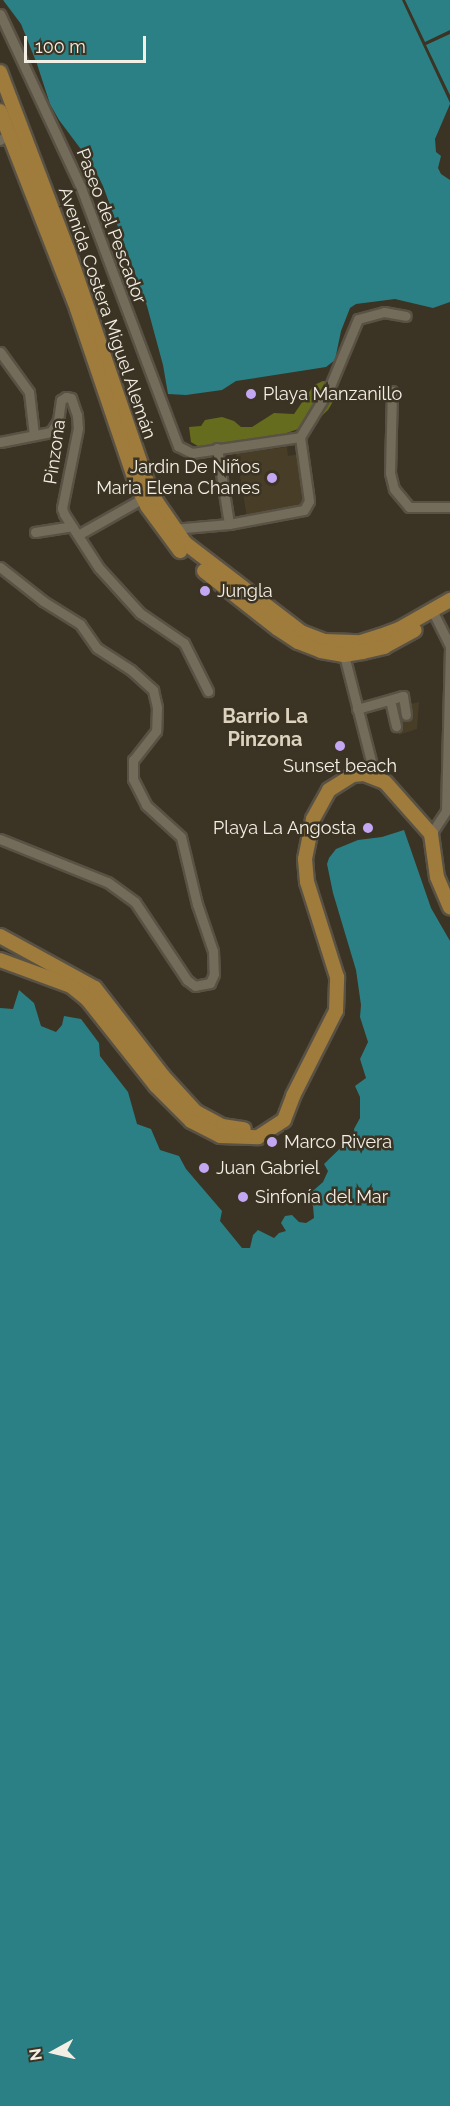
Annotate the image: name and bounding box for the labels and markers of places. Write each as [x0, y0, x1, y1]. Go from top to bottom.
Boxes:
place label: Playa Manzanillo [263, 383, 402, 405]
marker: Playa Manzanillo [244, 387, 258, 401]
place label: Jardin De Niños Maria Elena Chanes [96, 457, 260, 500]
marker: Jardin De Niños Maria Elena Chanes [265, 471, 279, 485]
place label: Jungla [217, 580, 273, 602]
marker: Jungla [198, 584, 212, 598]
marker: Sunset beach [333, 739, 347, 753]
place label: Sunset beach [283, 755, 397, 777]
place label: Playa La Angosta [213, 817, 356, 839]
marker: Playa La Angosta [361, 821, 375, 835]
place label: Marco Rivera [284, 1131, 392, 1153]
marker: Marco Rivera [265, 1135, 279, 1149]
place label: Juan Gabriel [216, 1157, 320, 1179]
marker: Juan Gabriel [197, 1161, 211, 1175]
place label: Sinfonía del Mar [255, 1186, 389, 1208]
marker: Sinfonía del Mar [236, 1190, 250, 1204]

